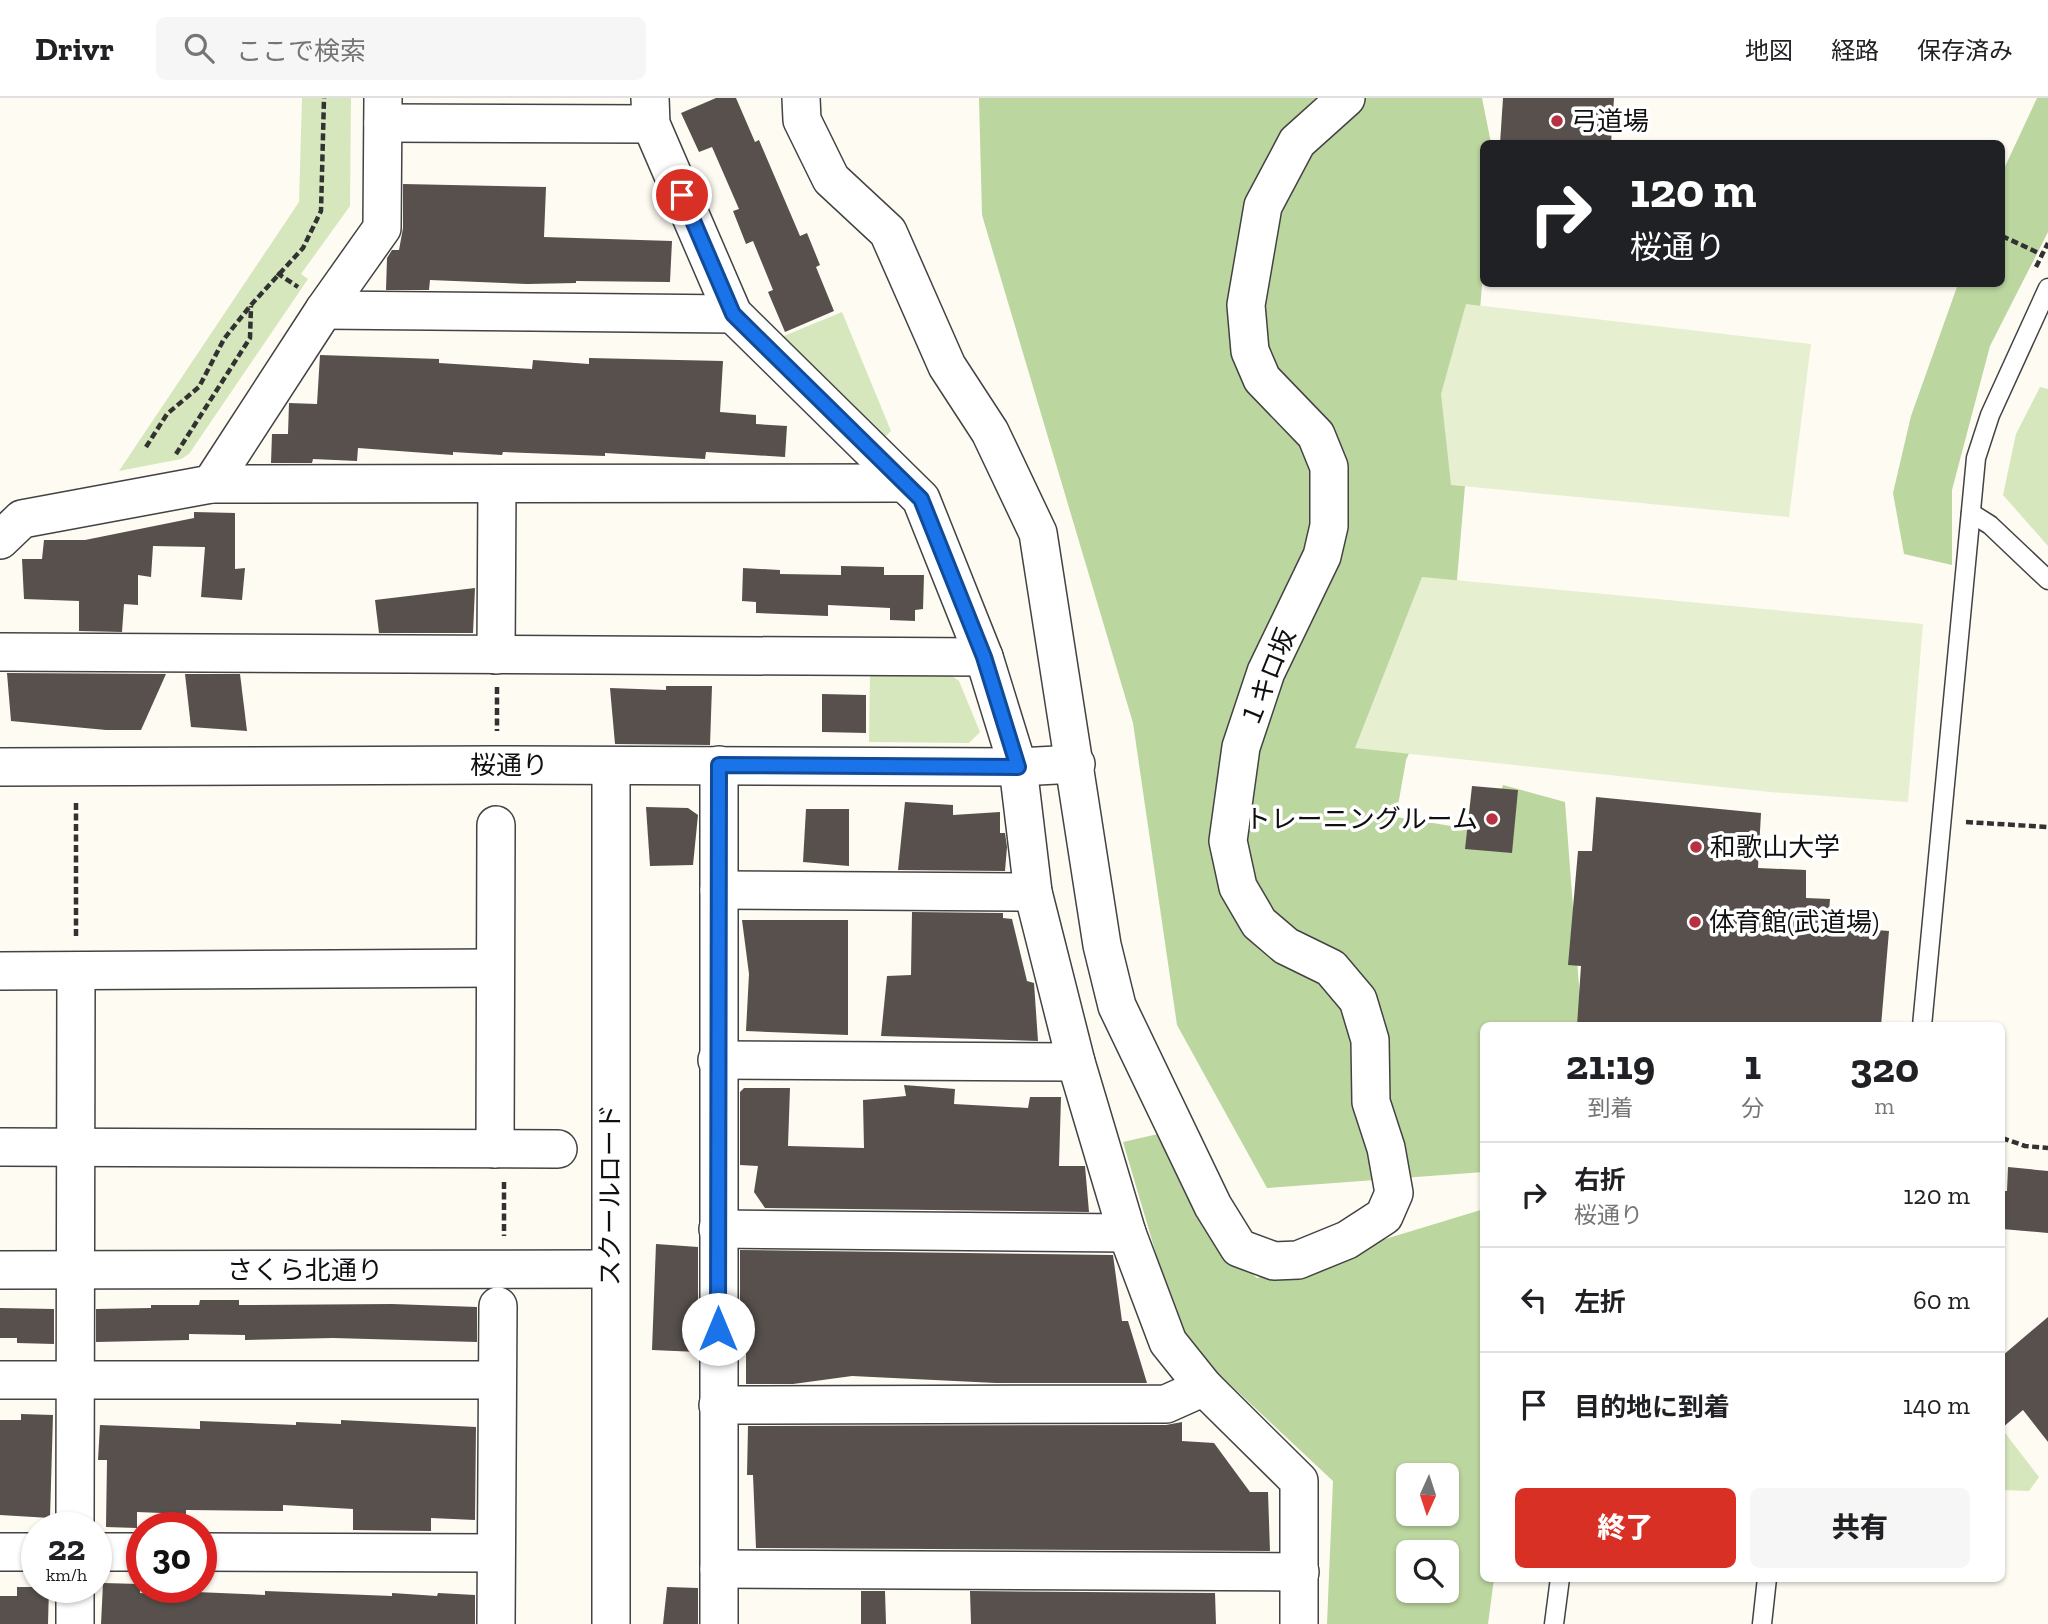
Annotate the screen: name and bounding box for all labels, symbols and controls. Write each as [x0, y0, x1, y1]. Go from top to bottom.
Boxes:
search box [156, 17, 646, 80]
text: Drivr [35, 29, 114, 68]
icon: search [180, 29, 218, 67]
text: ここで検索 [236, 35, 366, 67]
text: 地図 [1745, 36, 1793, 65]
text: 経路 [1831, 36, 1879, 65]
text: 保存済み [1917, 36, 2013, 65]
place label: 弓道場 [1571, 105, 1649, 137]
marker: 弓道場 [1549, 113, 1565, 129]
text: 120 m [1630, 161, 1756, 220]
pin [652, 165, 712, 225]
icon: right [1515, 168, 1606, 259]
icon: arrive [663, 176, 701, 214]
text: 桜通り [1630, 228, 1726, 266]
street label: １キロ坂 [1234, 624, 1302, 732]
street label: 桜通り [470, 749, 548, 781]
place label: トレーニングルーム [1245, 803, 1478, 835]
marker: トレーニングルーム [1484, 811, 1500, 827]
place label: 和歌山大学 [1710, 831, 1840, 863]
marker: 和歌山大学 [1688, 839, 1704, 855]
place label: 体育館(武道場) [1709, 906, 1879, 938]
marker: 体育館(武道場) [1687, 914, 1703, 930]
text: 21:19 [1566, 1039, 1655, 1090]
text: 1 [1744, 1039, 1761, 1090]
text: 320 [1850, 1042, 1919, 1093]
text: m [1875, 1092, 1894, 1120]
text: 到着 [1588, 1094, 1634, 1122]
text: 分 [1741, 1094, 1764, 1122]
street label: スクールロード [594, 1104, 626, 1286]
text: 右折 [1574, 1164, 1626, 1196]
icon: right [1515, 1176, 1553, 1214]
text: 120 m [1903, 1179, 1970, 1211]
text: 桜通り [1574, 1201, 1643, 1229]
street label: さくら北通り [227, 1254, 383, 1286]
icon: left [1515, 1281, 1553, 1319]
text: 60 m [1913, 1284, 1970, 1316]
text: 左折 [1574, 1286, 1626, 1318]
position arrow [681, 1292, 755, 1366]
icon: arrive [1515, 1386, 1553, 1424]
text: 140 m [1903, 1389, 1970, 1421]
text: 目的地に到着 [1574, 1391, 1730, 1423]
north arrow [1396, 1463, 1460, 1526]
map controls [1396, 1463, 1459, 1603]
button: 終了 [1515, 1488, 1736, 1568]
button: 共有 [1750, 1488, 1970, 1568]
speed limit sign: 30 [126, 1512, 217, 1603]
text: 22 [48, 1527, 85, 1569]
button: search [1396, 1540, 1459, 1603]
text: km/h [46, 1564, 87, 1586]

